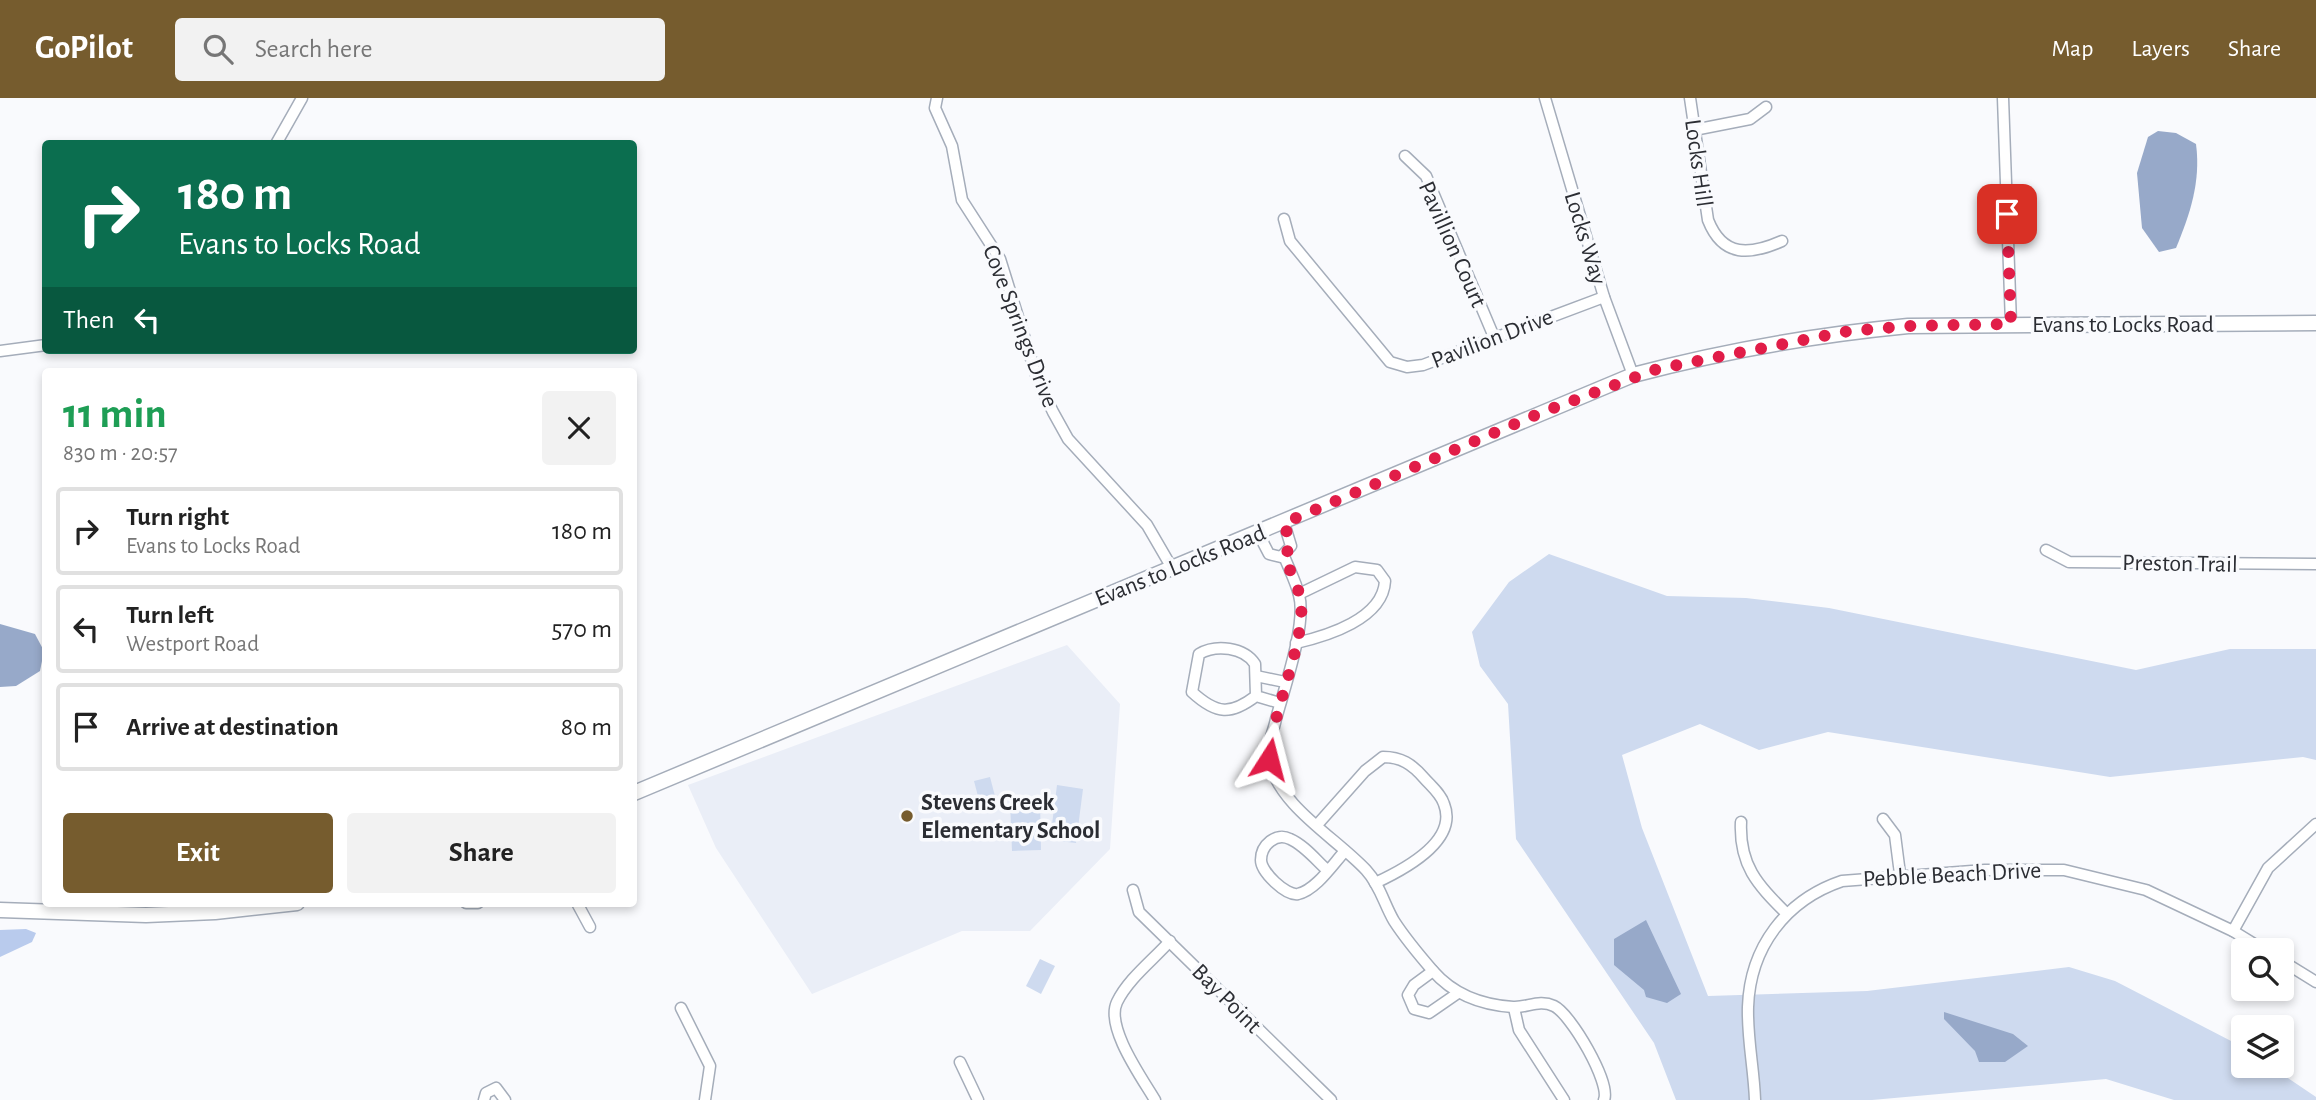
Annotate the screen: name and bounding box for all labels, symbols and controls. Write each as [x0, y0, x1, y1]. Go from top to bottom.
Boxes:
search box [175, 18, 665, 81]
icon: search [199, 30, 237, 68]
text: GoPilot [35, 32, 133, 65]
text: Search here [255, 36, 372, 62]
text: Map [2051, 37, 2093, 61]
text: Layers [2131, 37, 2190, 61]
text: Share [2228, 37, 2281, 61]
street label: Locks Hill [1680, 118, 1716, 209]
icon: right [63, 168, 154, 259]
text: 180 m [178, 170, 292, 219]
street label: Pavillion Court [1414, 178, 1491, 311]
pin [1977, 184, 2037, 244]
street label: Locks Way [1560, 189, 1610, 288]
icon: arrive [1988, 195, 2026, 233]
text: Evans to Locks Road [178, 228, 421, 260]
street label: Cove Springs Drive [978, 242, 1062, 411]
icon: left [128, 301, 166, 339]
street label: Pavilion Drive [1428, 305, 1556, 373]
text: Then [63, 307, 114, 333]
street label: Evans to Locks Road [2032, 313, 2214, 337]
button: close [542, 391, 616, 465]
text: 11 min [63, 393, 167, 435]
text: 830 m · 20:57 [63, 442, 178, 465]
text: Turn right [126, 504, 229, 530]
icon: right [67, 512, 105, 550]
text: 180 m [552, 518, 612, 544]
street label: Evans to Locks Road [1092, 521, 1269, 611]
text: Evans to Locks Road [126, 535, 300, 558]
street label: Preston Trail [2122, 551, 2238, 577]
text: Turn left [126, 602, 214, 628]
icon: left [67, 610, 105, 648]
text: 570 m [551, 616, 612, 642]
text: Westport Road [126, 633, 259, 656]
icon: arrive [67, 708, 105, 746]
text: Arrive at destination [126, 714, 339, 740]
text: 80 m [561, 714, 612, 740]
position arrow [1232, 722, 1306, 796]
place label: Stevens Creek Elementary School [921, 791, 1100, 843]
marker: Stevens Creek Elementary School [899, 808, 915, 824]
button: Exit [63, 813, 333, 893]
button: Share [347, 813, 616, 893]
street label: Pebble Beach Drive [1862, 858, 2042, 892]
map controls [2231, 938, 2294, 1078]
button: search [2231, 938, 2294, 1001]
street label: Bay Point [1187, 959, 1266, 1038]
button: layers [2231, 1015, 2294, 1078]

